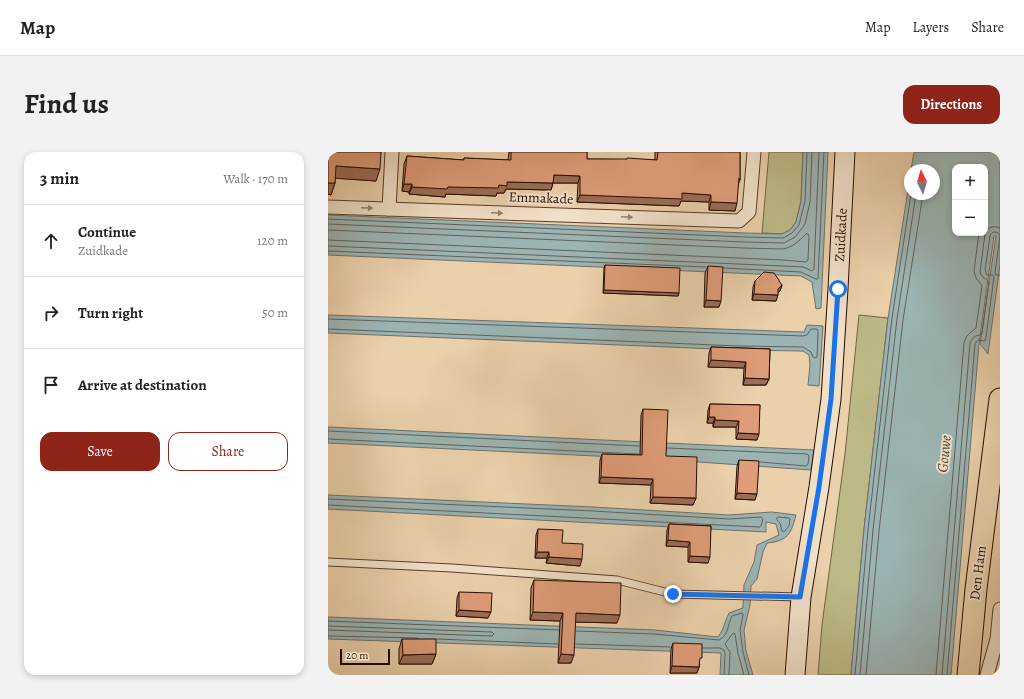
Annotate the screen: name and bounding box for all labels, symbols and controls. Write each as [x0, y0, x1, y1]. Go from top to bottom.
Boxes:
text: Map [20, 15, 55, 41]
text: Map [865, 18, 891, 37]
text: Layers [913, 18, 949, 37]
text: Share [971, 18, 1004, 37]
text: Find us [24, 85, 109, 123]
button: Directions [903, 85, 1000, 124]
north arrow [904, 164, 940, 200]
map controls [952, 164, 988, 236]
button: + [952, 164, 988, 200]
text: 3 min [40, 167, 79, 190]
text: Walk · 170 m [223, 170, 288, 187]
street label: Emmakade [508, 187, 574, 209]
button: − [952, 200, 988, 236]
one-way arrow [361, 205, 374, 211]
street label: Zuidkade [830, 208, 852, 262]
one-way arrow [491, 209, 503, 216]
one-way arrow [621, 214, 634, 220]
text: Continue [78, 222, 136, 242]
icon: ahead [40, 230, 62, 252]
text: 120 m [257, 232, 288, 249]
text: Zuidkade [78, 242, 128, 259]
route start [829, 280, 847, 298]
icon: right [40, 302, 62, 324]
text: Turn right [78, 303, 143, 323]
text: 50 m [262, 304, 288, 321]
icon: arrive [40, 374, 62, 396]
text: Arrive at destination [78, 375, 207, 395]
button: Save [40, 432, 160, 471]
button: Share [168, 432, 288, 471]
water label: Gouwe [932, 434, 956, 474]
street label: Den Ham [965, 544, 991, 601]
route end [664, 585, 682, 603]
scale bar [340, 647, 390, 666]
text: 20 m [346, 648, 368, 663]

